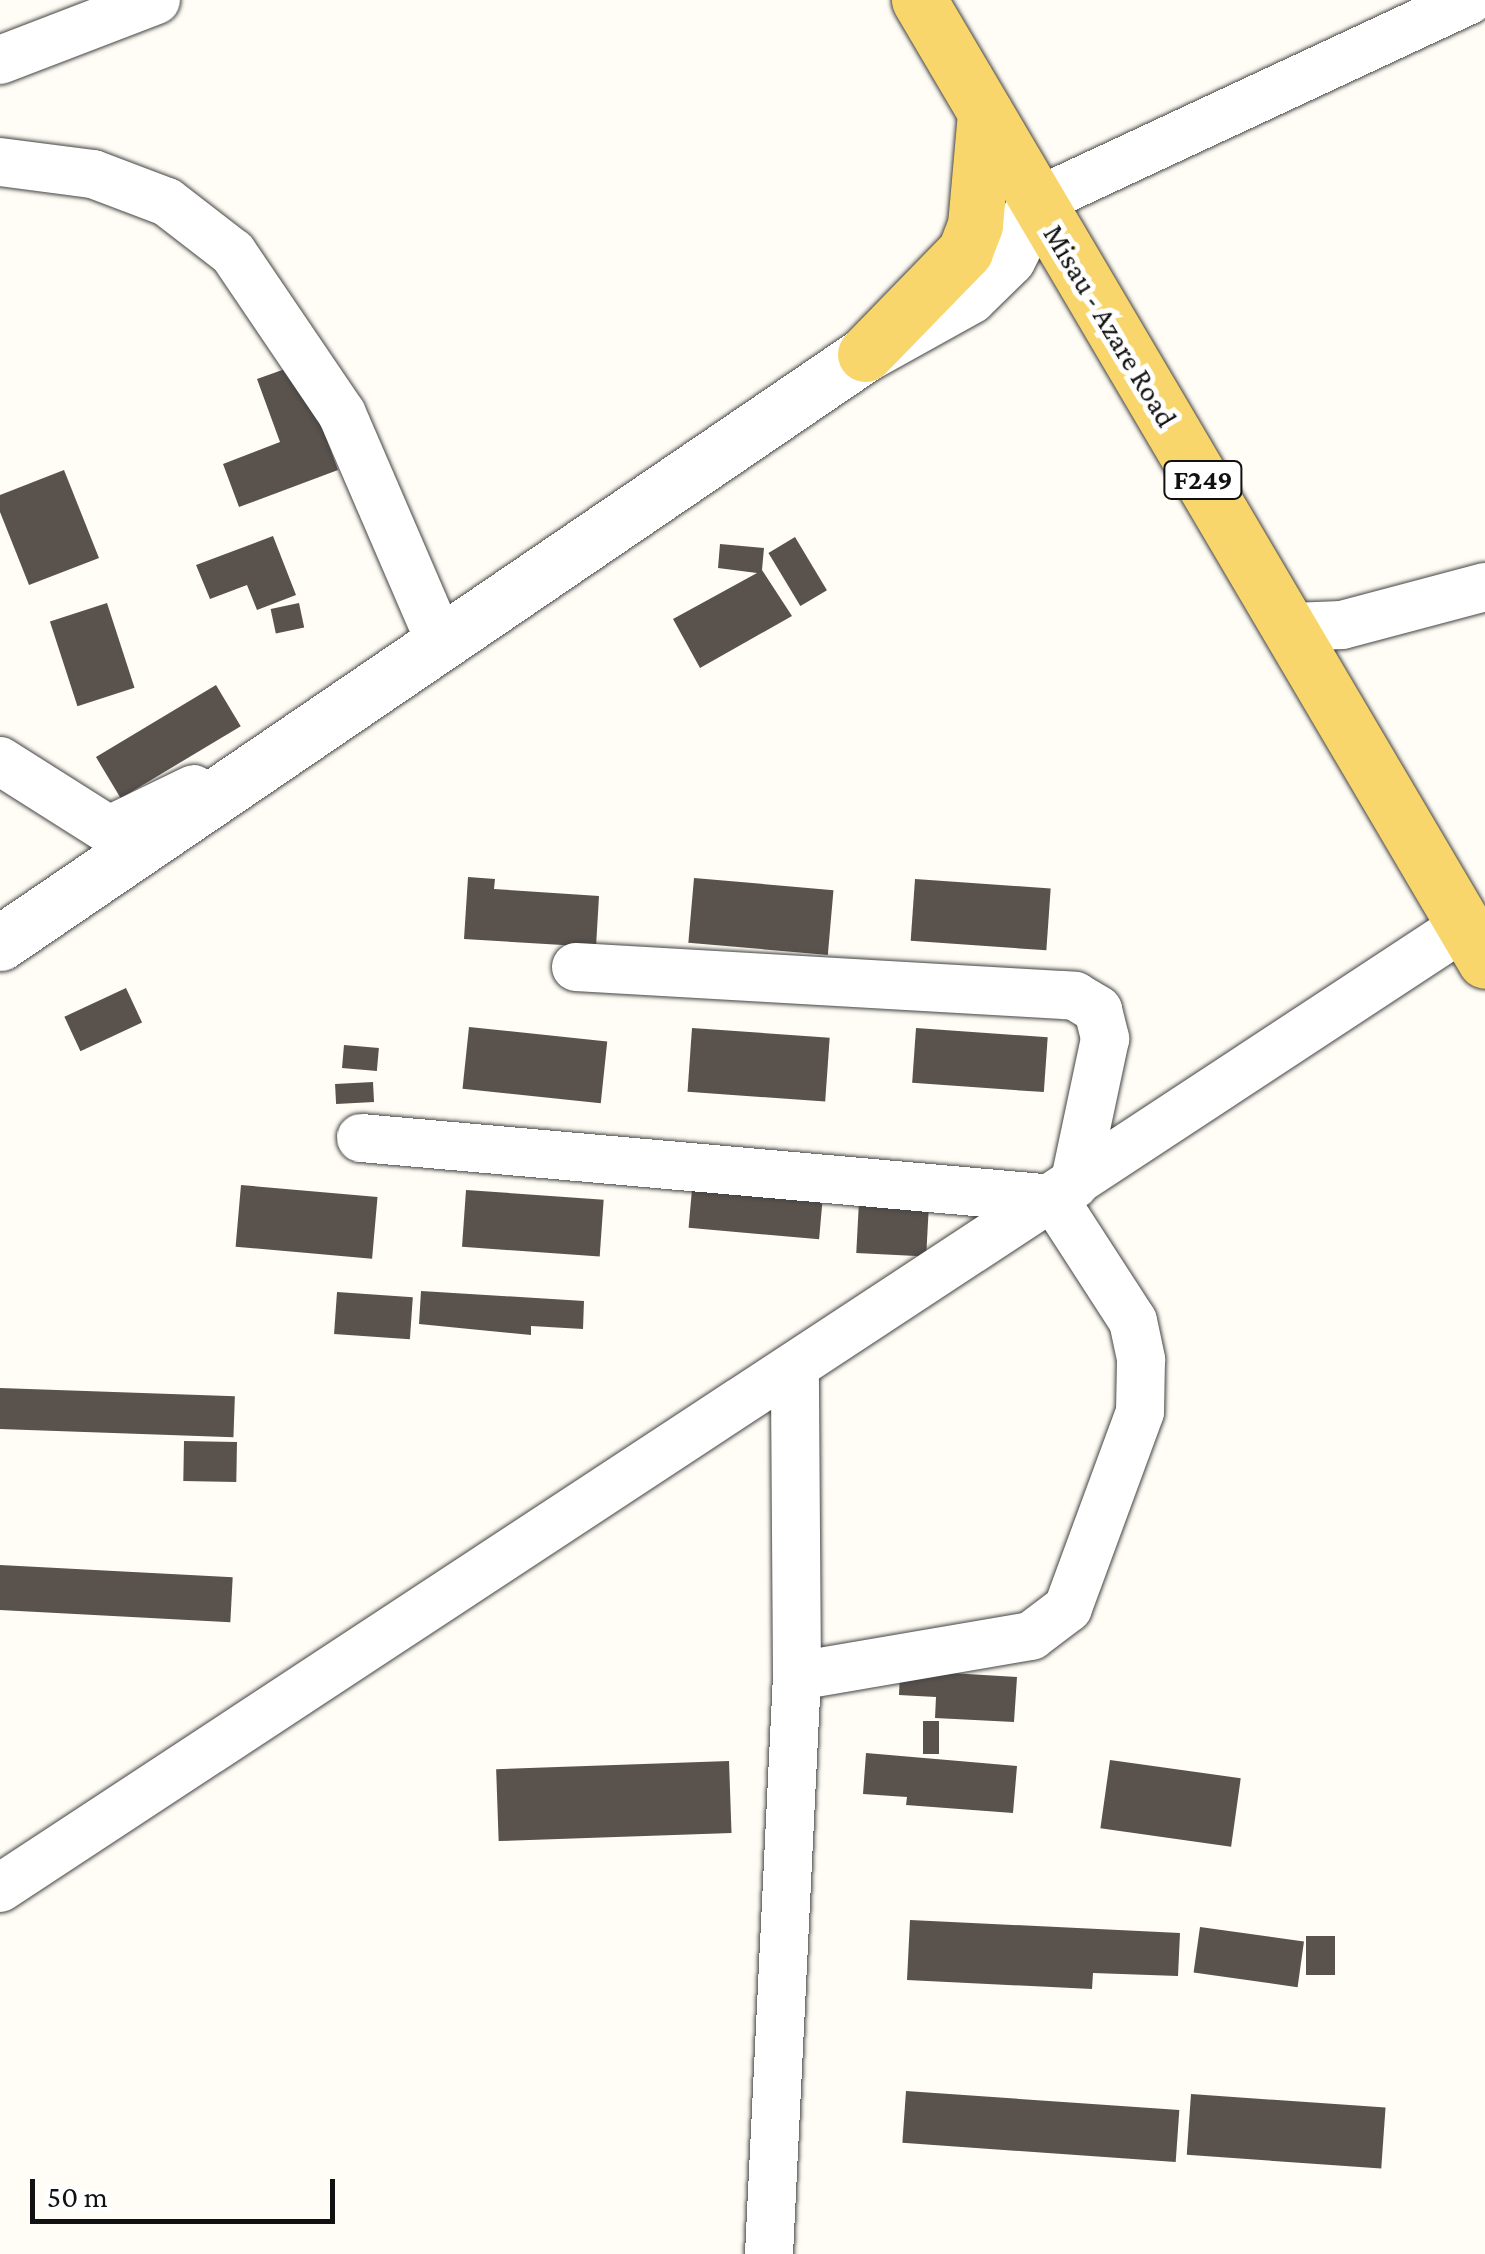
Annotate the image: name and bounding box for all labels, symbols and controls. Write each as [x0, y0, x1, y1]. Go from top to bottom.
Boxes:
street label: Misau - Azare Road [1035, 218, 1185, 434]
road number: F249 [1163, 457, 1243, 503]
scale bar [35, 2159, 340, 2221]
text: 50 m [47, 2180, 108, 2213]

